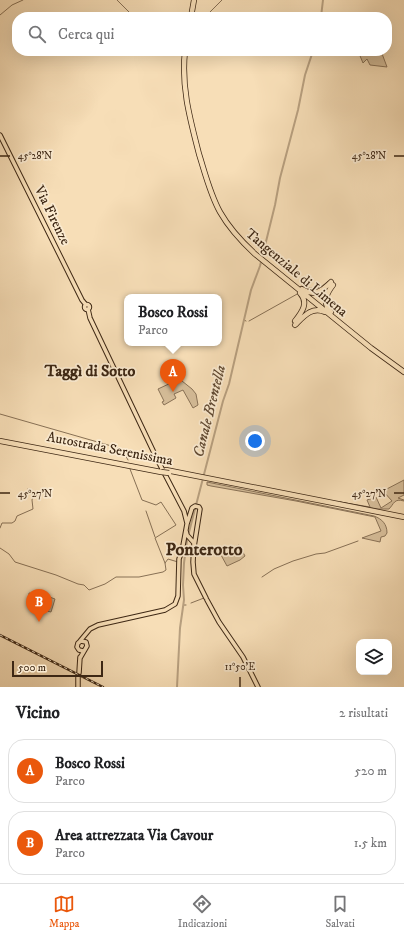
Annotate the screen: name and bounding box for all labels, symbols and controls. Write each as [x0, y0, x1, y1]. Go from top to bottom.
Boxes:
search box [12, 12, 392, 56]
icon: search [26, 23, 48, 45]
text: Cerca qui [58, 25, 114, 44]
text: 45°28'N [18, 150, 52, 162]
text: 45°28'N [352, 150, 386, 162]
street label: Via Firenze [30, 182, 74, 248]
street label: Tangenziale di Limena [242, 225, 351, 321]
popup [124, 294, 222, 346]
text: Bosco Rossi [138, 303, 208, 322]
text: Parco [138, 322, 168, 338]
pin: A [160, 359, 186, 392]
district label: Taggì di Sotto [44, 361, 135, 381]
water label: Canale Brentella [189, 363, 230, 459]
street label: Autostrada Serenissima [45, 428, 174, 470]
your location [245, 431, 265, 451]
text: 45°27'N [18, 488, 52, 500]
text: 45°27'N [352, 488, 386, 500]
district label: Ponterotto [165, 539, 243, 561]
pin: B [26, 589, 52, 622]
map controls [356, 639, 392, 675]
button: layers [356, 639, 392, 675]
scale bar [12, 659, 103, 678]
text: 500 m [18, 661, 46, 675]
text: 11°50'E [225, 661, 255, 673]
text: Vicino [16, 702, 60, 724]
text: 2 risultati [339, 705, 388, 721]
text: Bosco Rossi [55, 754, 125, 773]
text: A [26, 763, 34, 779]
text: 520 m [355, 763, 387, 779]
text: Parco [55, 773, 85, 789]
text: Area attrezzata Via Cavour [55, 826, 213, 845]
text: B [26, 835, 34, 851]
text: 1.5 km [354, 835, 387, 851]
text: Parco [55, 845, 85, 861]
tab: Mappa [49, 893, 80, 931]
tab: Indicazioni [178, 893, 227, 931]
tab: Salvati [325, 893, 355, 931]

